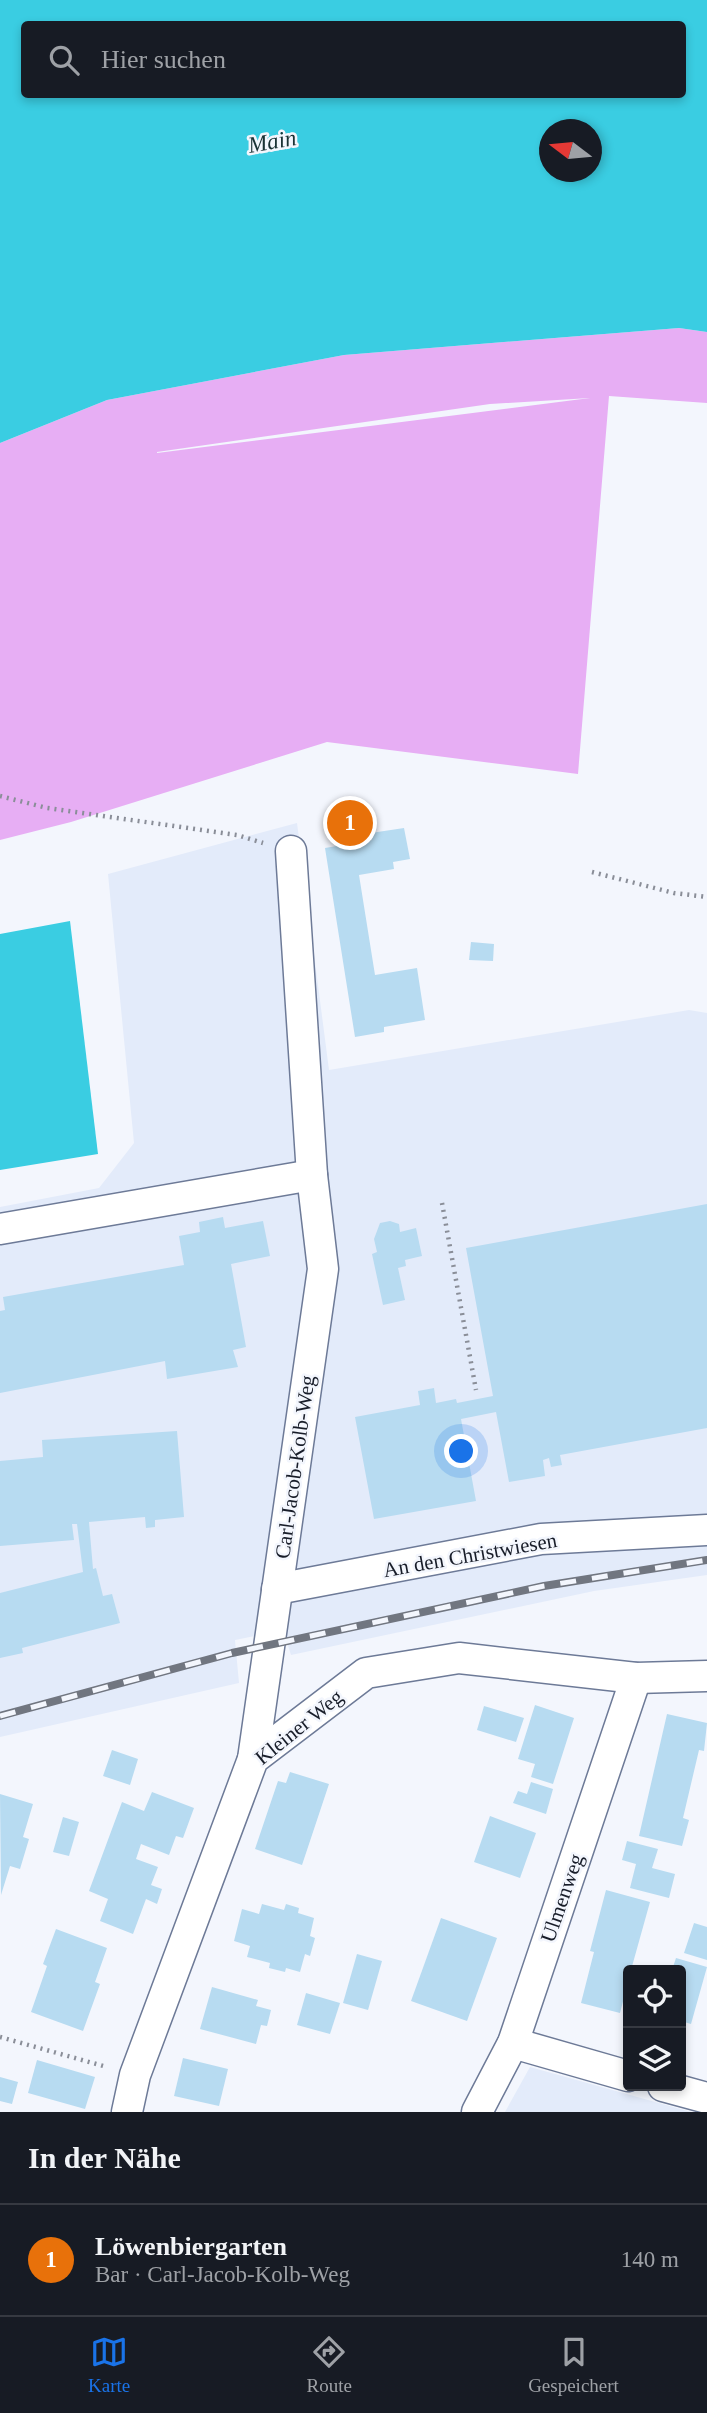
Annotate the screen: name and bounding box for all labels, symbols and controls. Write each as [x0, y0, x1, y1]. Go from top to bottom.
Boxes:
search box [21, 21, 686, 98]
icon: search [45, 41, 83, 79]
text: Hier suchen [101, 45, 226, 74]
north arrow [539, 119, 602, 182]
water label: Main [245, 125, 298, 158]
pin: 1 [327, 797, 373, 849]
street label: Carl-Jacob-Kolb-Weg [270, 1373, 320, 1560]
your location [444, 1434, 478, 1468]
street label: An den Christwiesen [381, 1528, 559, 1582]
street label: Kleiner Weg [250, 1684, 348, 1770]
street label: Ulmenweg [536, 1850, 589, 1945]
map controls [623, 1965, 686, 2091]
button: locate [623, 1965, 686, 2028]
button: layers [623, 2028, 686, 2091]
text: In der Nähe [28, 2141, 181, 2174]
text: Löwenbiergarten [95, 2232, 287, 2261]
text: 1 [45, 2247, 57, 2272]
text: 140 m [621, 2247, 679, 2272]
text: Bar · Carl-Jacob-Kolb-Weg [95, 2262, 350, 2287]
tab: Karte [88, 2333, 130, 2397]
tab: Route [307, 2333, 352, 2397]
tab: Gespeichert [528, 2333, 619, 2397]

